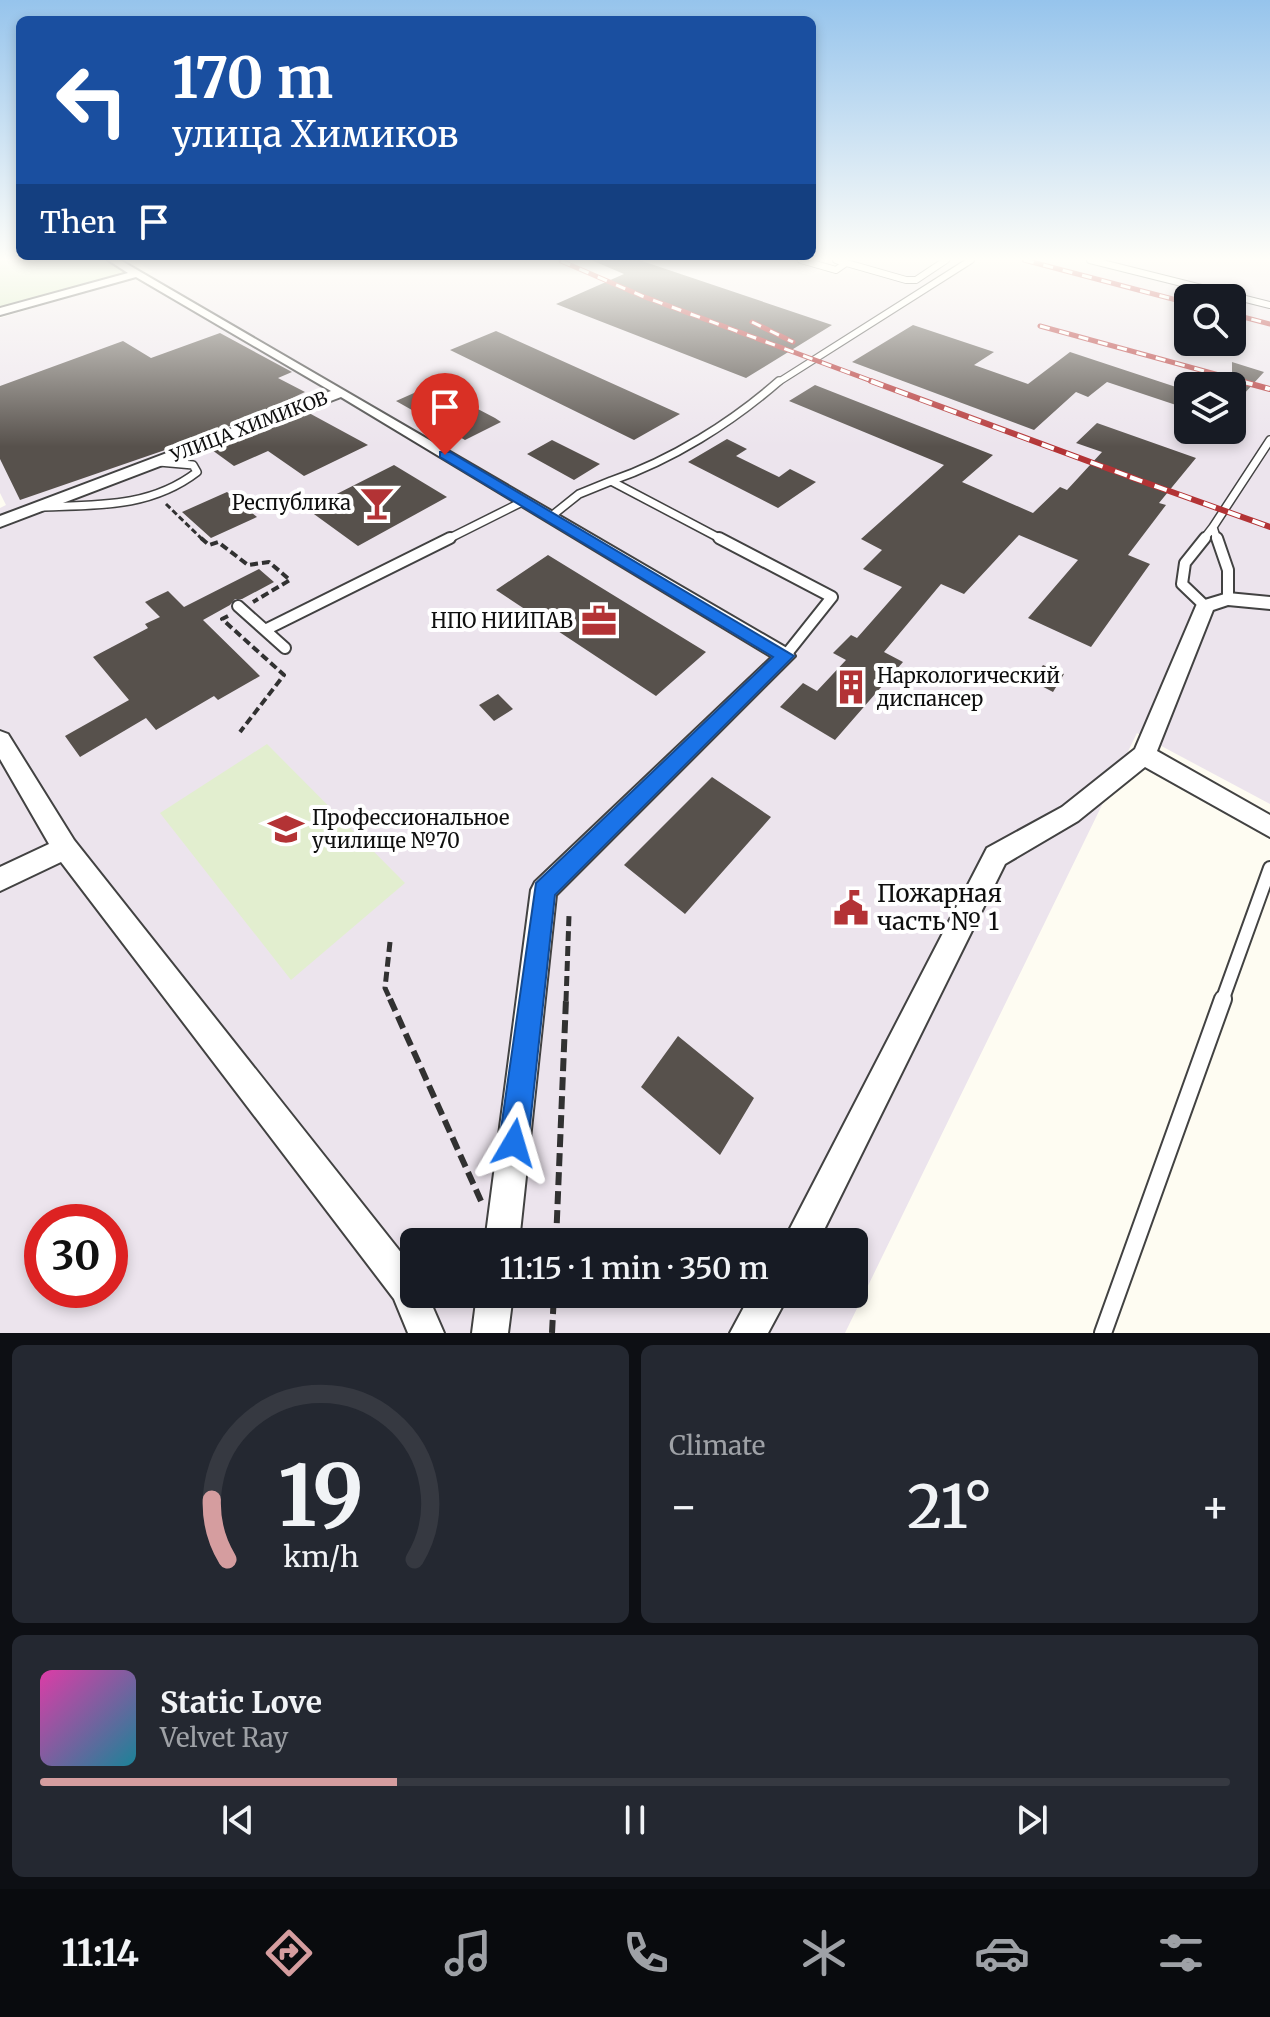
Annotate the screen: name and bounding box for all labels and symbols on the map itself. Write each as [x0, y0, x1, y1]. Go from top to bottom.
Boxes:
pin [411, 373, 479, 455]
street label: УЛИЦА ХИМИКОВ [166, 386, 331, 467]
bar icon: Республика [358, 484, 396, 522]
place label: Республика [232, 490, 351, 515]
office icon: НПО НИИПАВ [580, 602, 618, 640]
place label: НПО НИИПАВ [431, 608, 573, 633]
place label: Наркологический диспансер [876, 663, 1060, 711]
building icon: Наркологический диспансер [832, 668, 870, 706]
place label: Профессиональное училище №70 [312, 805, 509, 853]
school or university icon: Профессиональное училище №70 [267, 810, 305, 848]
place label: Пожарная часть № 1 [877, 878, 1002, 937]
public building icon: Пожарная часть № 1 [832, 889, 870, 927]
position arrow [472, 1101, 556, 1185]
speed limit sign: 30 [24, 1204, 128, 1308]

